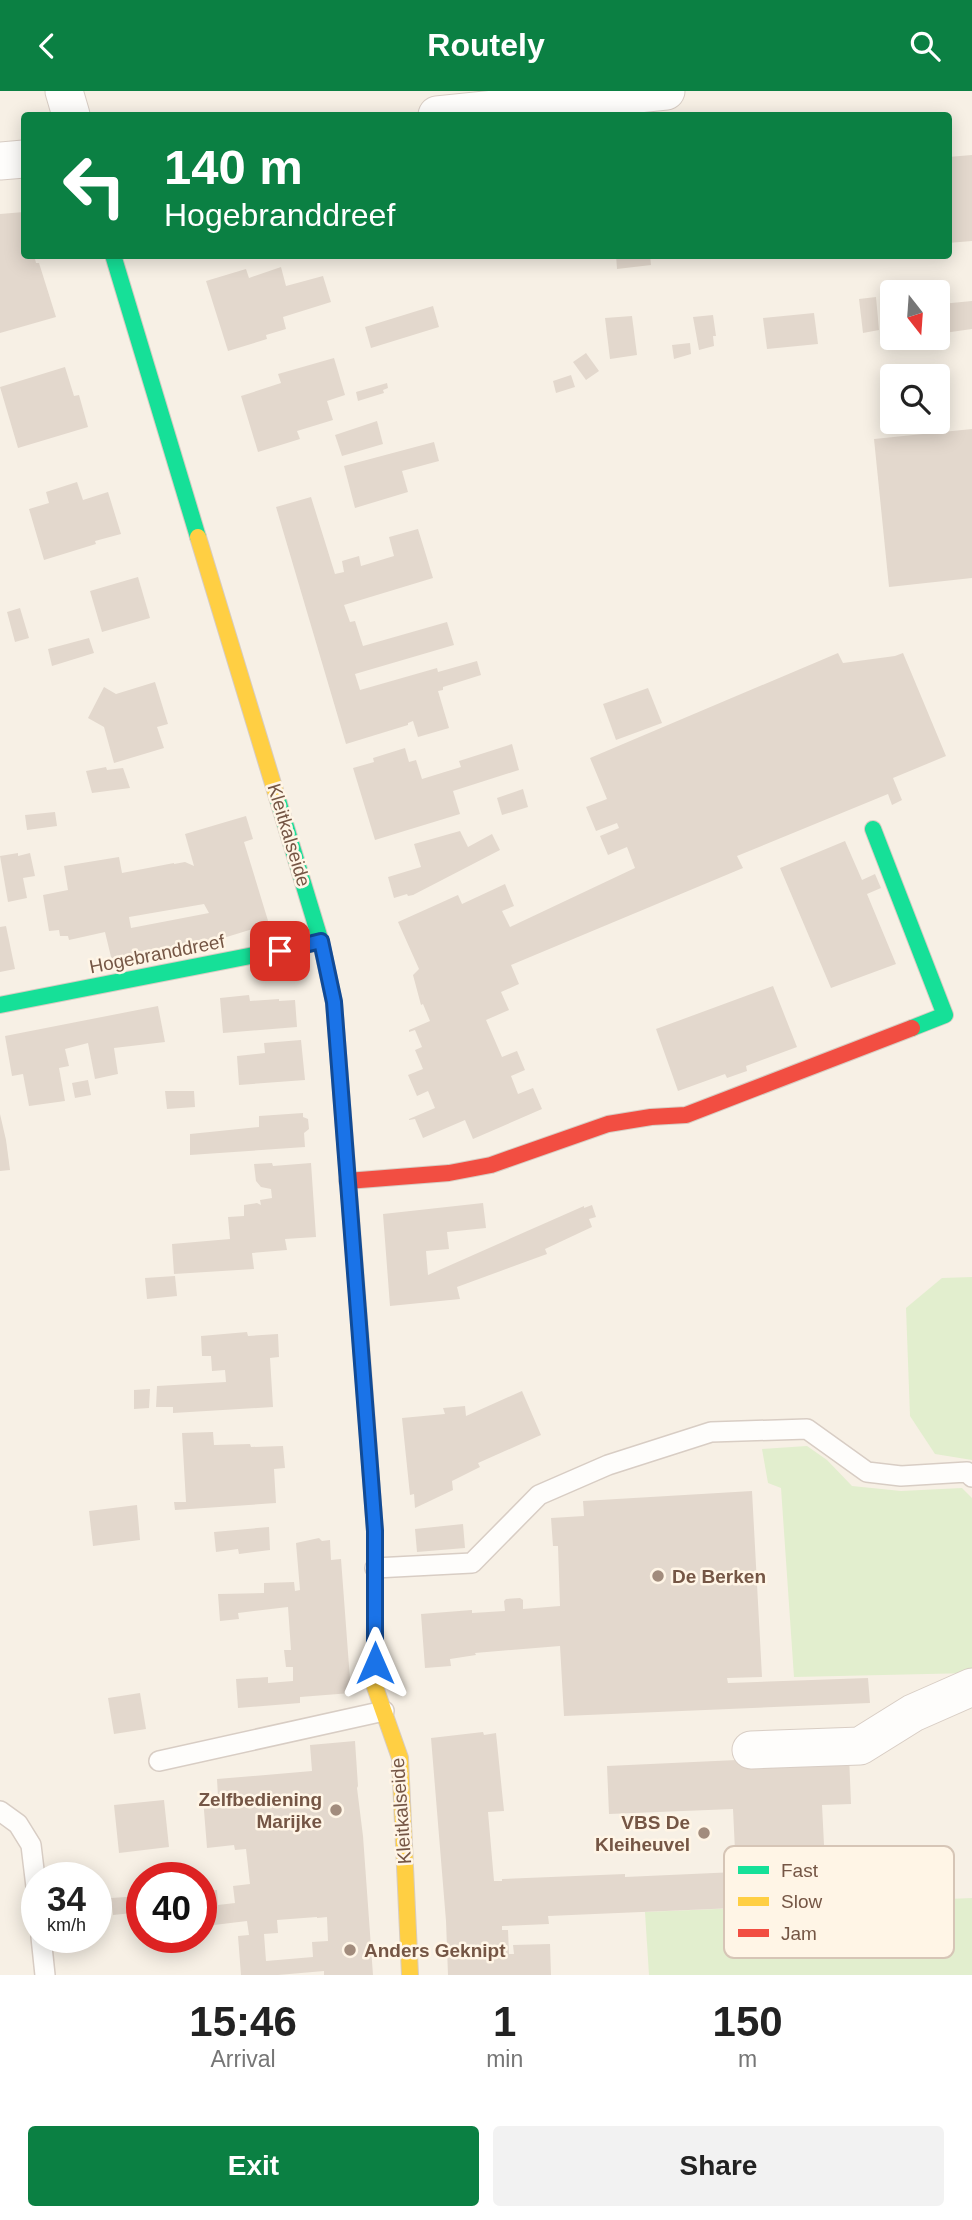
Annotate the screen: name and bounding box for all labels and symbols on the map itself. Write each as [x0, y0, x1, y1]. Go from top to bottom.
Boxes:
north arrow [880, 280, 950, 350]
street label: Kleitkalseide [263, 781, 315, 889]
pin [250, 921, 310, 981]
street label: Hogebranddreef [88, 930, 227, 977]
place label: De Berken [672, 1566, 766, 1587]
marker: De Berken [650, 1568, 666, 1584]
position arrow [338, 1626, 412, 1700]
street label: Kleitkalseide [387, 1757, 415, 1865]
place label: Zelfbediening Marijke [199, 1789, 322, 1832]
marker: Zelfbediening Marijke [328, 1802, 344, 1818]
place label: VBS De Kleiheuvel [595, 1812, 690, 1855]
marker: VBS De Kleiheuvel [696, 1825, 712, 1841]
legend [724, 1846, 954, 1958]
text: Fast [781, 1860, 819, 1881]
speed limit sign: 40 [126, 1862, 217, 1953]
text: Slow [781, 1891, 822, 1912]
text: Jam [781, 1923, 817, 1944]
place label: Anders Geknipt [364, 1940, 506, 1961]
marker: Anders Geknipt [342, 1942, 358, 1958]

